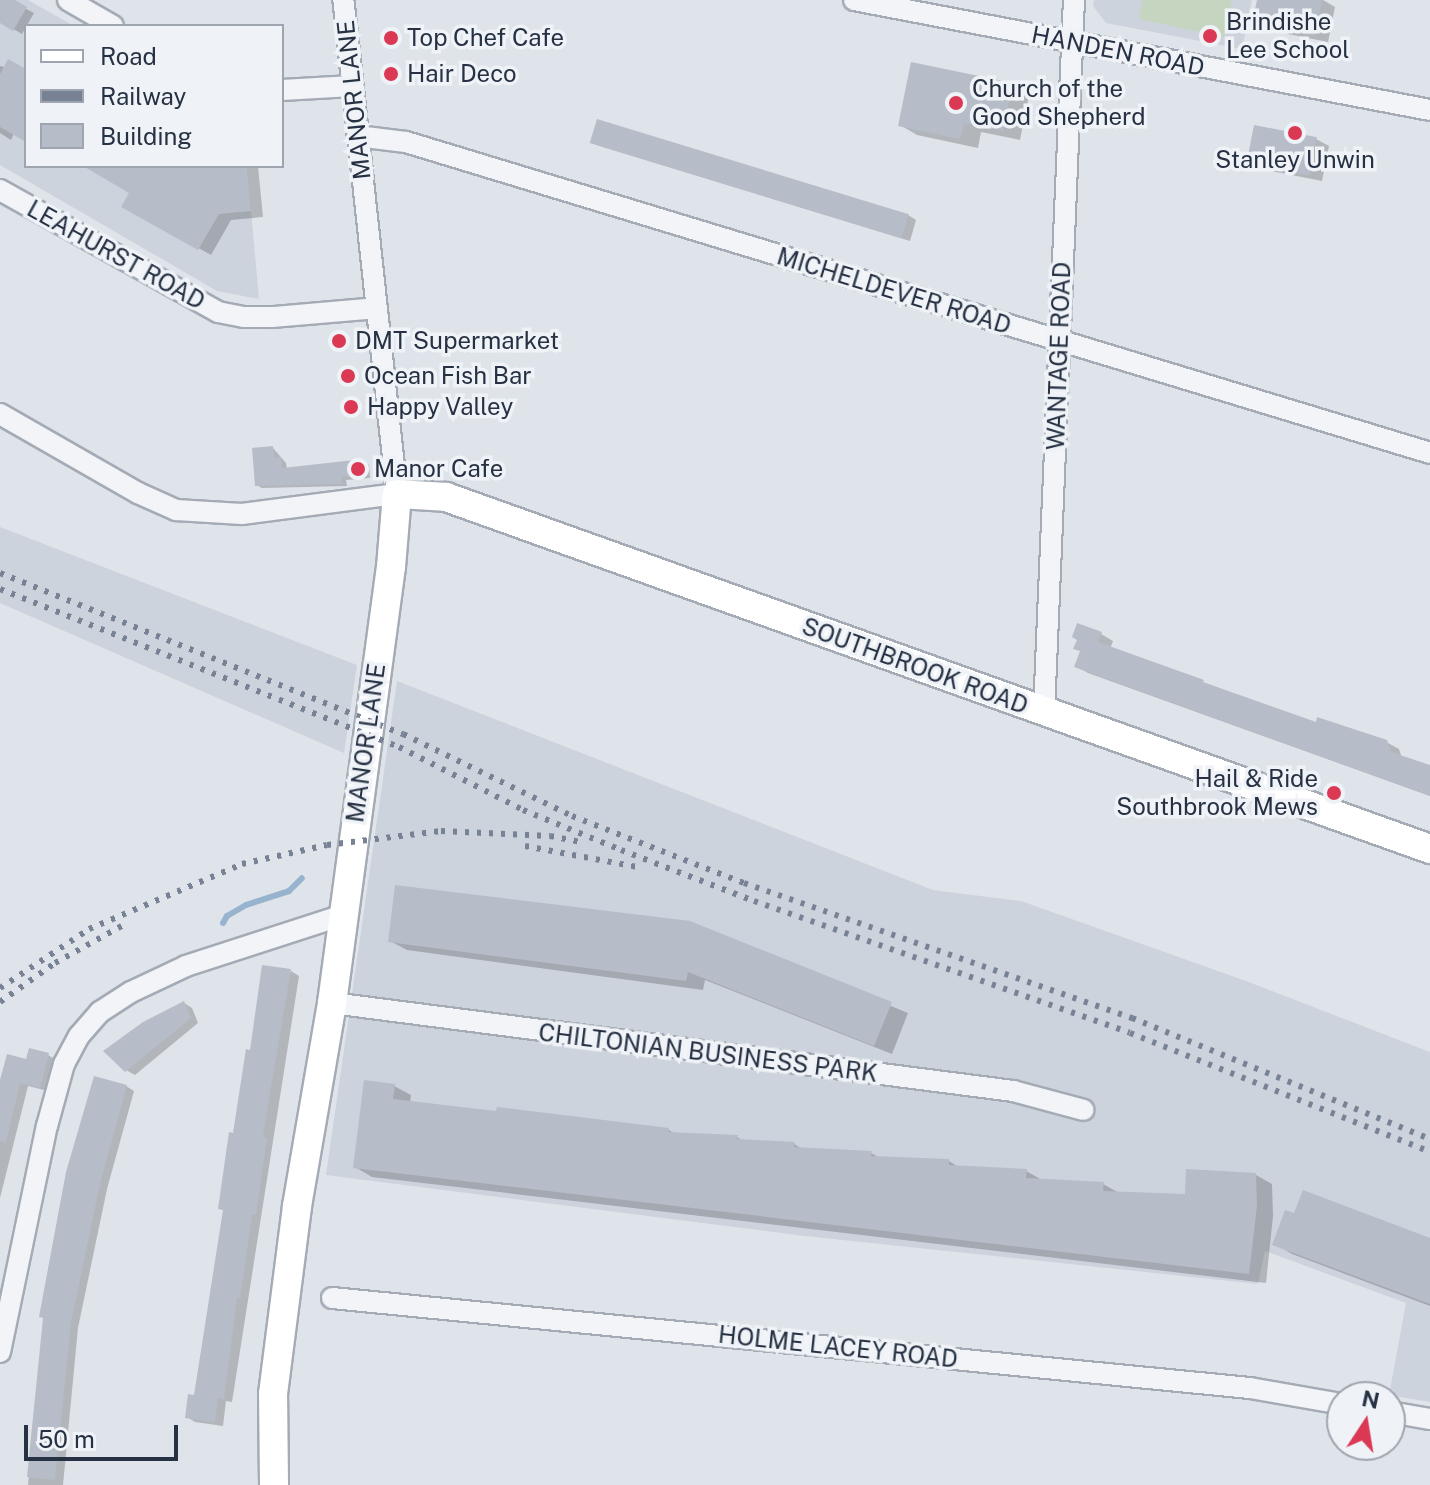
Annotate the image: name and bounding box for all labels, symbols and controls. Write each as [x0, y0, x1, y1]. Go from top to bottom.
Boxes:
place label: Brindishe Lee School [1226, 8, 1350, 64]
street label: MANOR LANE [331, 19, 377, 181]
street label: HANDEN ROAD [1029, 20, 1207, 82]
legend [24, 24, 284, 168]
place label: Top Chef Cafe [407, 24, 564, 52]
marker: Brindishe Lee School [1201, 27, 1219, 45]
marker: Top Chef Cafe [382, 29, 400, 47]
text: Road [100, 42, 157, 70]
place label: Hair Deco [407, 60, 517, 88]
marker: Hair Deco [382, 65, 400, 83]
place label: Church of the Good Shepherd [972, 75, 1146, 131]
text: Railway [100, 82, 186, 110]
marker: Church of the Good Shepherd [947, 94, 965, 112]
text: Building [100, 122, 192, 150]
marker: Stanley Unwin [1286, 124, 1304, 142]
place label: Stanley Unwin [1215, 146, 1375, 174]
street label: LEAHURST ROAD [22, 194, 210, 316]
street label: MICHELDEVER ROAD [774, 242, 1014, 340]
street label: WANTAGE ROAD [1041, 261, 1077, 451]
place label: DMT Supermarket [355, 327, 559, 355]
marker: DMT Supermarket [330, 332, 348, 350]
place label: Ocean Fish Bar [364, 362, 532, 390]
marker: Ocean Fish Bar [339, 367, 357, 385]
place label: Happy Valley [367, 393, 514, 421]
marker: Happy Valley [342, 398, 360, 416]
place label: Manor Cafe [374, 455, 503, 483]
marker: Manor Cafe [349, 460, 367, 478]
street label: SOUTHBROOK ROAD [798, 612, 1032, 720]
street label: MANOR LANE [341, 662, 391, 824]
place label: Hail & Ride Southbrook Mews [1116, 765, 1318, 821]
marker: Hail & Ride Southbrook Mews [1325, 784, 1343, 802]
street label: CHILTONIAN BUSINESS PARK [537, 1018, 879, 1088]
street label: HOLME LACEY ROAD [717, 1320, 959, 1374]
north arrow [1326, 1381, 1406, 1461]
text: N [1359, 1385, 1382, 1414]
scale bar [28, 1409, 182, 1459]
text: 50 m [38, 1425, 95, 1453]

